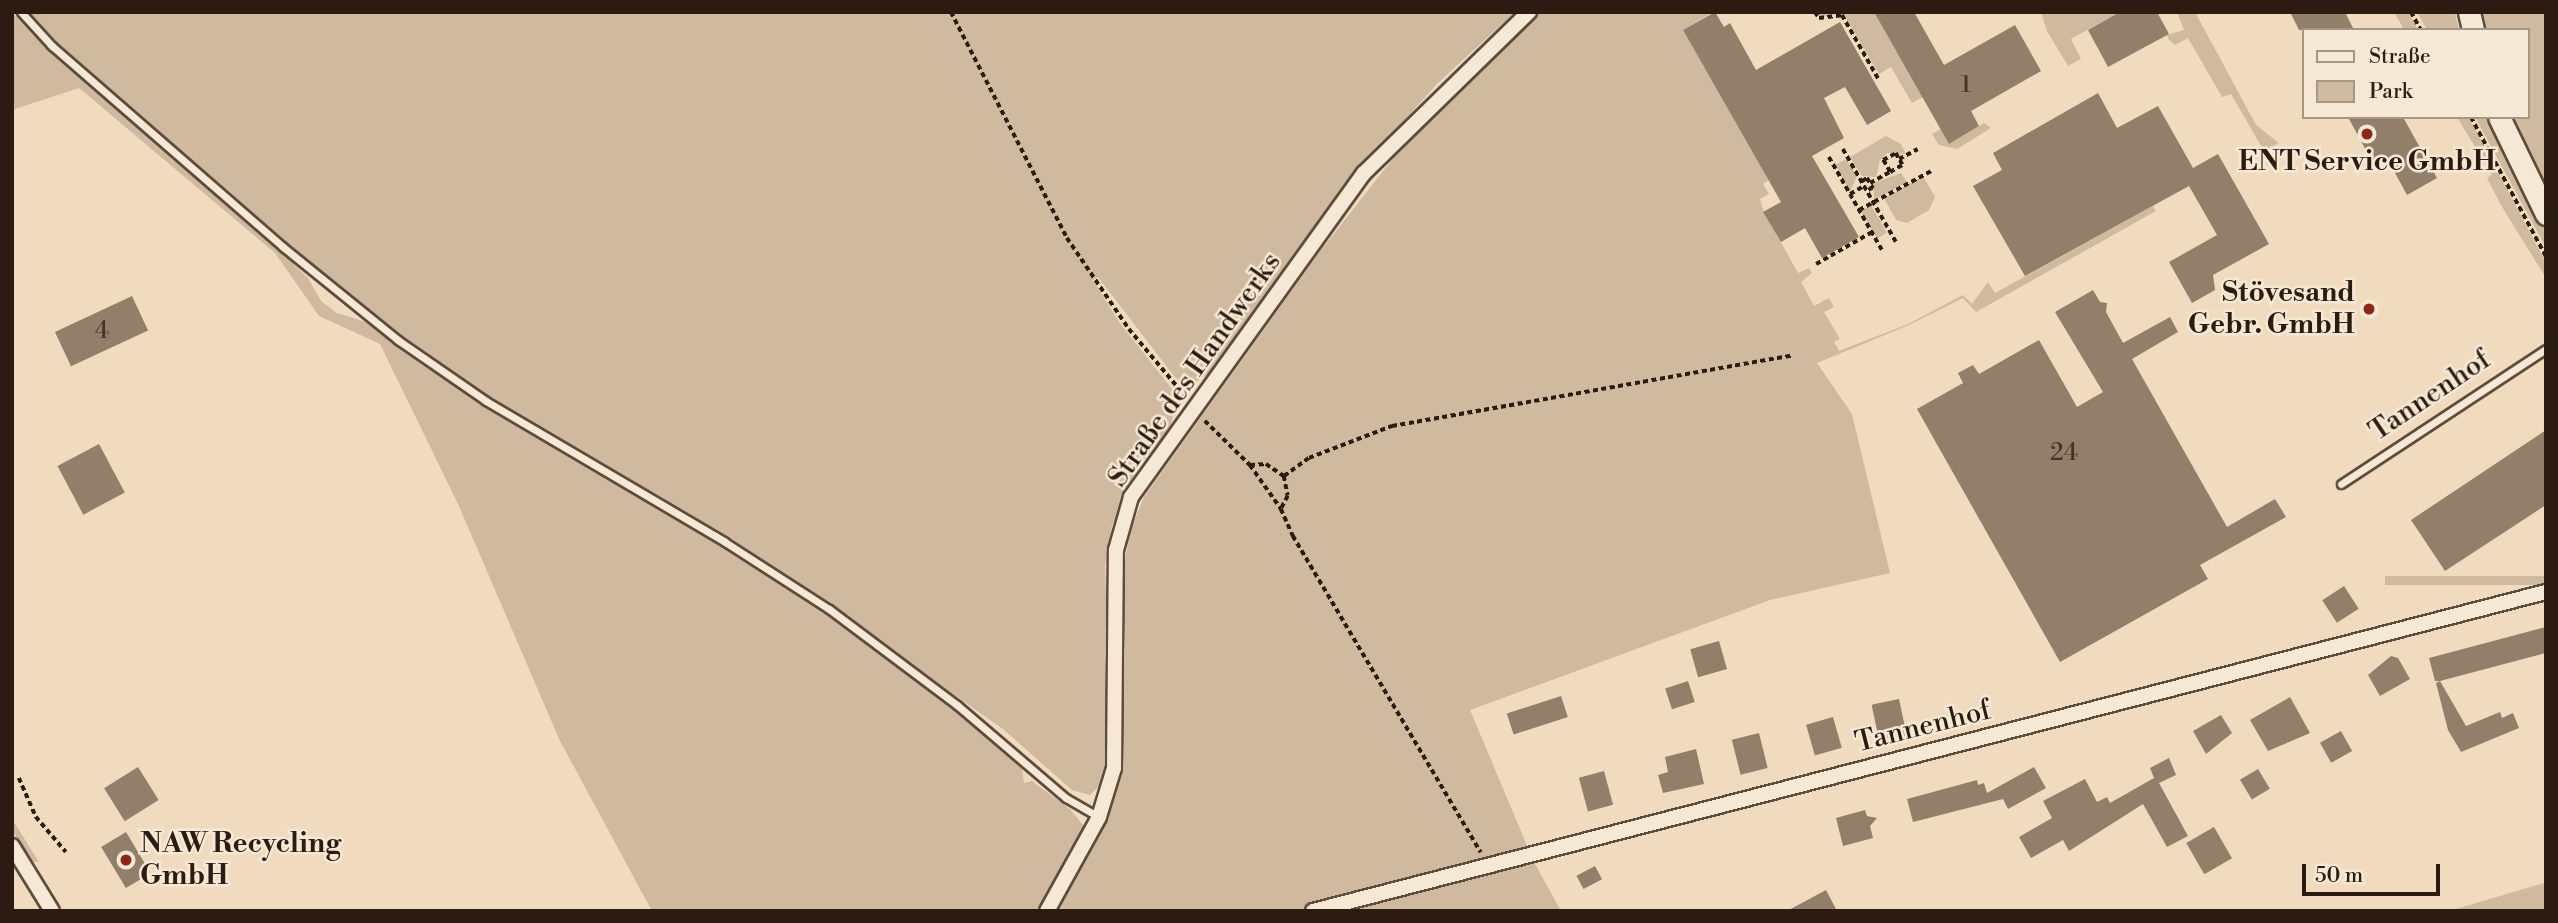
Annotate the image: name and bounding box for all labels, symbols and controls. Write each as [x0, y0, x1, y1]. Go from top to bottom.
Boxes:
legend [2302, 28, 2530, 119]
text: Straße [2369, 44, 2431, 70]
house number: 1 [1961, 72, 1971, 100]
text: Park [2369, 79, 2413, 105]
marker: ENT Service GmbH [2359, 126, 2375, 142]
place label: ENT Service GmbH [2238, 145, 2496, 179]
street label: Straße des Handwerks [1101, 246, 1289, 494]
place label: Stövesand Gebr. GmbH [2188, 276, 2355, 342]
marker: Stövesand Gebr. GmbH [2361, 301, 2377, 317]
house number: 4 [95, 318, 109, 346]
street label: Tannenhof [2363, 343, 2497, 449]
house number: 24 [2050, 440, 2078, 468]
street label: Tannenhof [1852, 694, 1994, 760]
place label: NAW Recycling GmbH [140, 827, 341, 893]
scale bar [2306, 850, 2444, 894]
marker: NAW Recycling GmbH [118, 852, 134, 868]
text: 50 m [2315, 863, 2363, 889]

